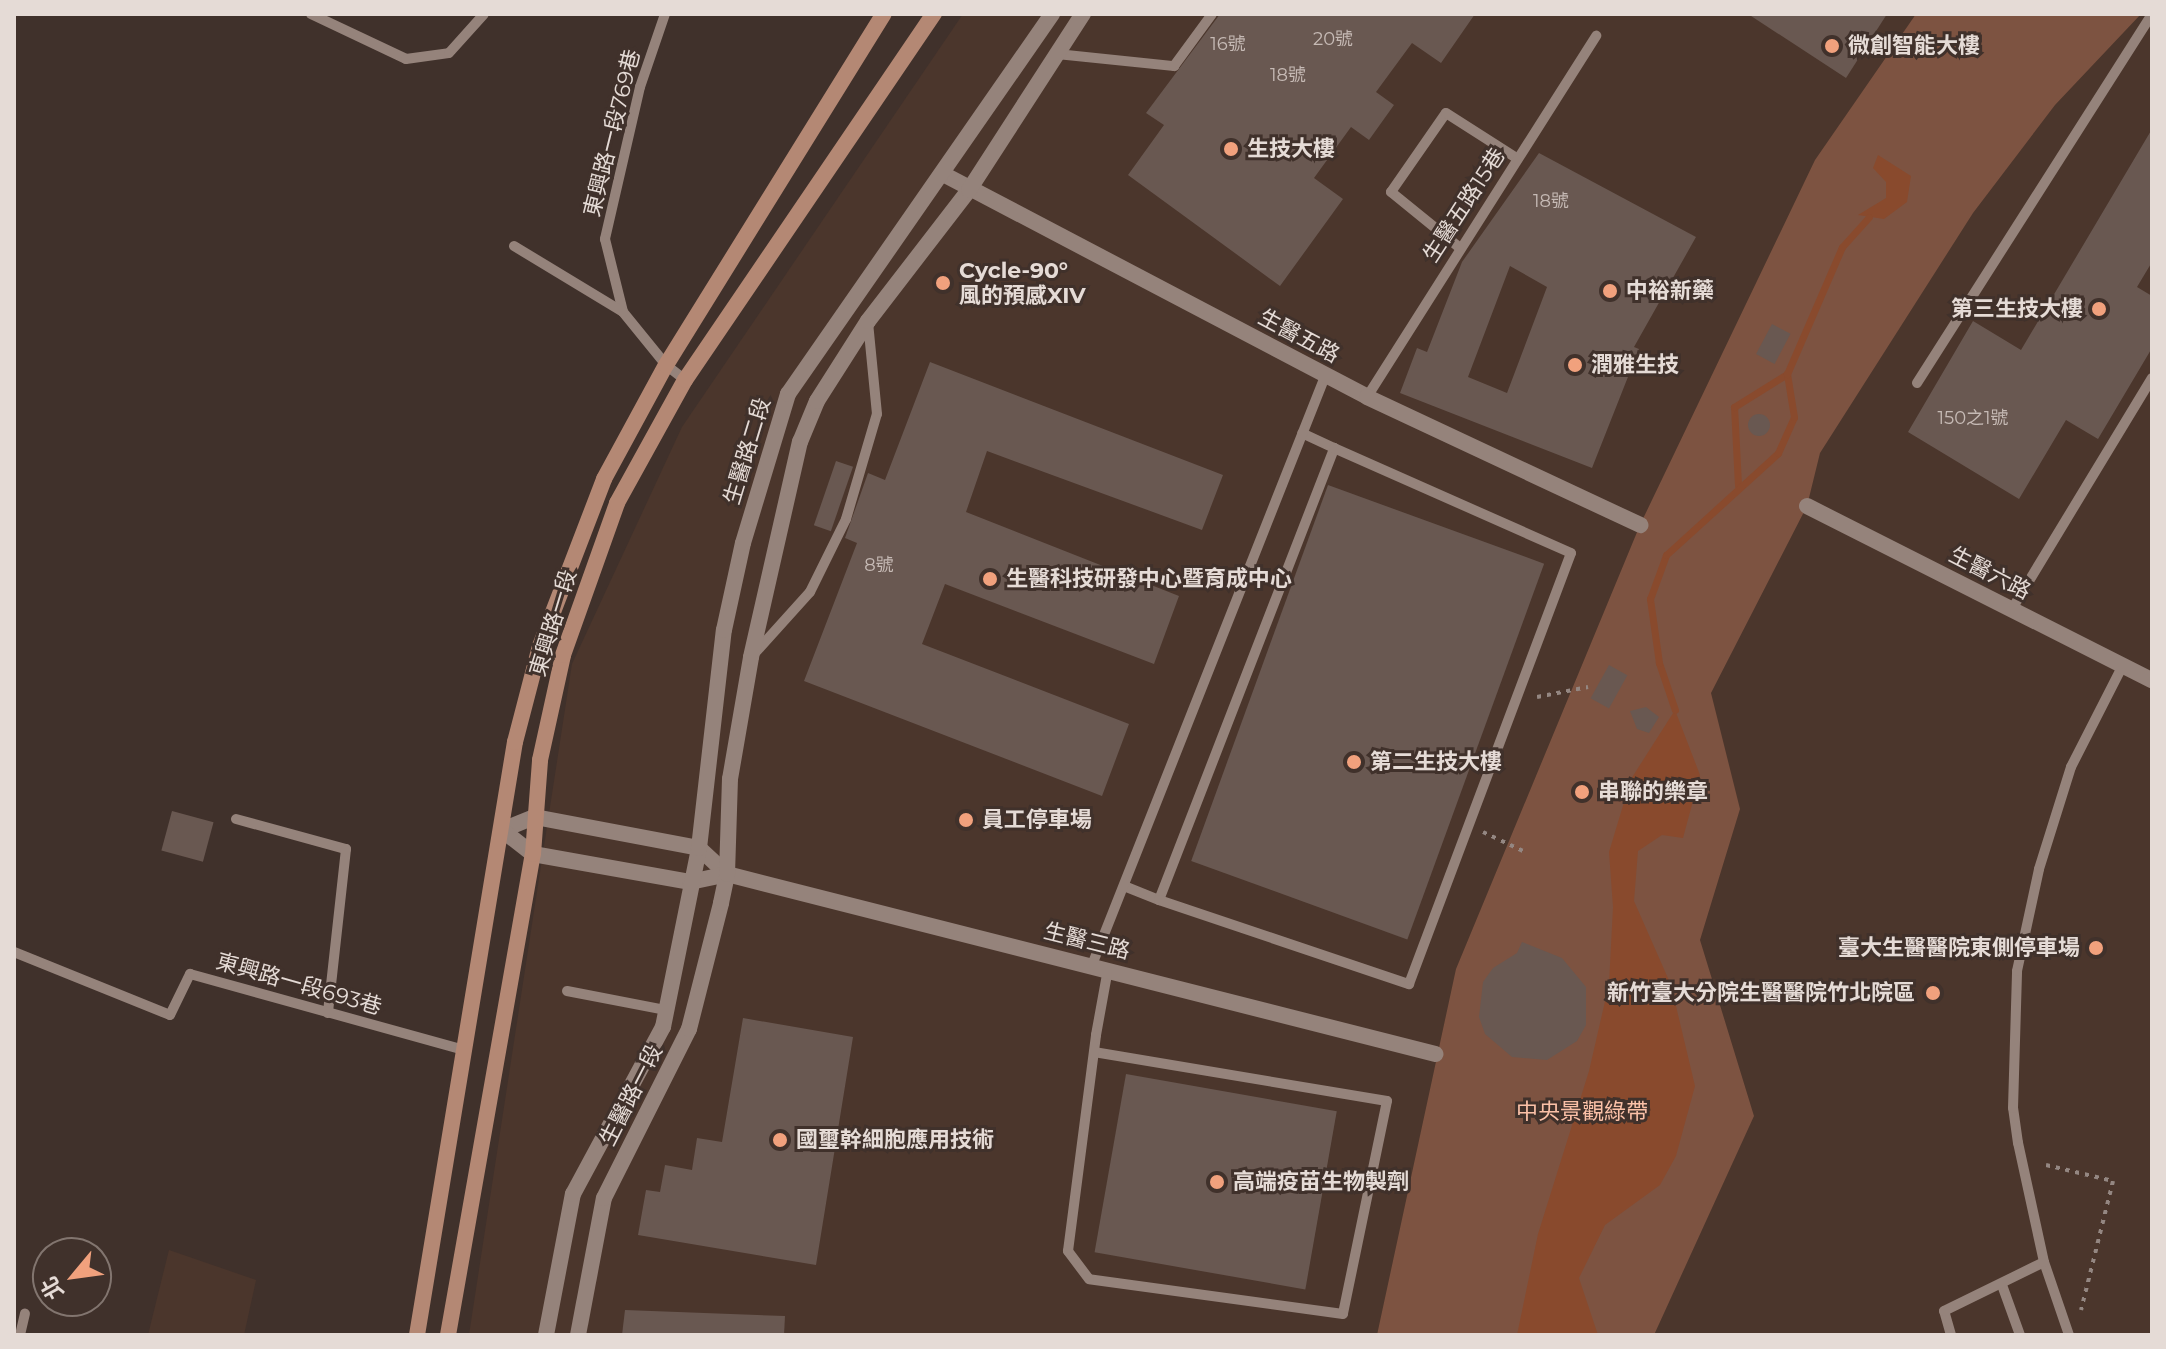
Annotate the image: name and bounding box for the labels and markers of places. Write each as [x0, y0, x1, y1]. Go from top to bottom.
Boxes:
place label: 微創智能大樓 [1848, 33, 1980, 59]
marker: 微創智能大樓 [1823, 37, 1841, 55]
place label: 生技大樓 [1247, 136, 1335, 162]
marker: 生技大樓 [1222, 140, 1240, 158]
place label: Cycle-90° 風的預感XIV [959, 257, 1086, 308]
marker: Cycle-90° 風的預感XIV [934, 274, 952, 292]
place label: 中裕新藥 [1626, 278, 1714, 304]
marker: 中裕新藥 [1601, 282, 1619, 300]
place label: 第三生技大樓 [1951, 296, 2083, 322]
marker: 第三生技大樓 [2090, 300, 2108, 318]
place label: 潤雅生技 [1591, 352, 1679, 378]
marker: 潤雅生技 [1566, 356, 1584, 374]
place label: 生醫科技研發中心暨育成中心 [1006, 566, 1292, 592]
marker: 生醫科技研發中心暨育成中心 [981, 570, 999, 588]
place label: 第二生技大樓 [1370, 749, 1502, 775]
marker: 第二生技大樓 [1345, 753, 1363, 771]
place label: 串聯的樂章 [1598, 779, 1708, 805]
marker: 串聯的樂章 [1573, 783, 1591, 801]
place label: 員工停車場 [982, 807, 1092, 833]
marker: 員工停車場 [957, 811, 975, 829]
place label: 臺大生醫醫院東側停車場 [1838, 935, 2080, 961]
marker: 臺大生醫醫院東側停車場 [2087, 939, 2105, 957]
place label: 新竹臺大分院生醫醫院竹北院區 [1607, 980, 1915, 1006]
marker: 新竹臺大分院生醫醫院竹北院區 [1922, 982, 1944, 1004]
place label: 國璽幹細胞應用技術 [796, 1127, 994, 1153]
marker: 國璽幹細胞應用技術 [771, 1131, 789, 1149]
place label: 高端疫苗生物製劑 [1233, 1169, 1409, 1195]
marker: 高端疫苗生物製劑 [1208, 1173, 1226, 1191]

